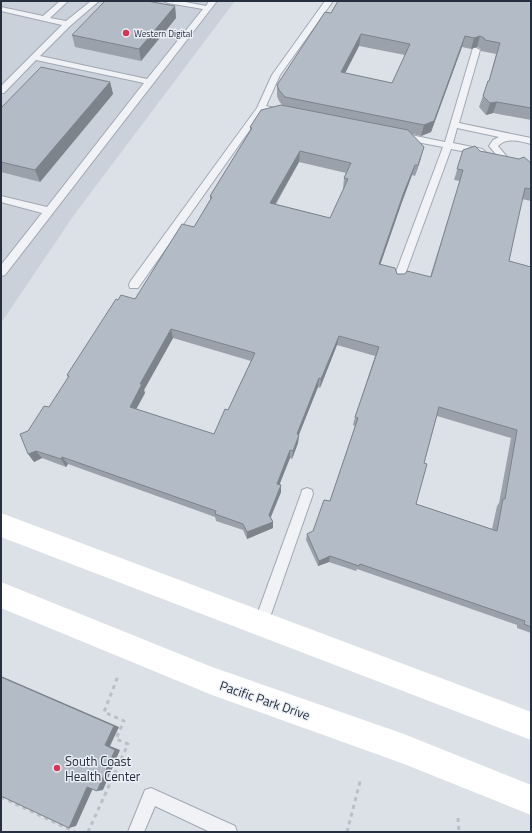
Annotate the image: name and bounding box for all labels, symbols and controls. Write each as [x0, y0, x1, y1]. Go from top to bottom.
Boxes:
place label: Western Digital [134, 27, 192, 40]
marker: Western Digital [121, 28, 131, 38]
street label: Pacific Park Drive [217, 675, 313, 725]
place label: South Coast Health Center [65, 751, 141, 786]
marker: South Coast Health Center [52, 763, 62, 773]

